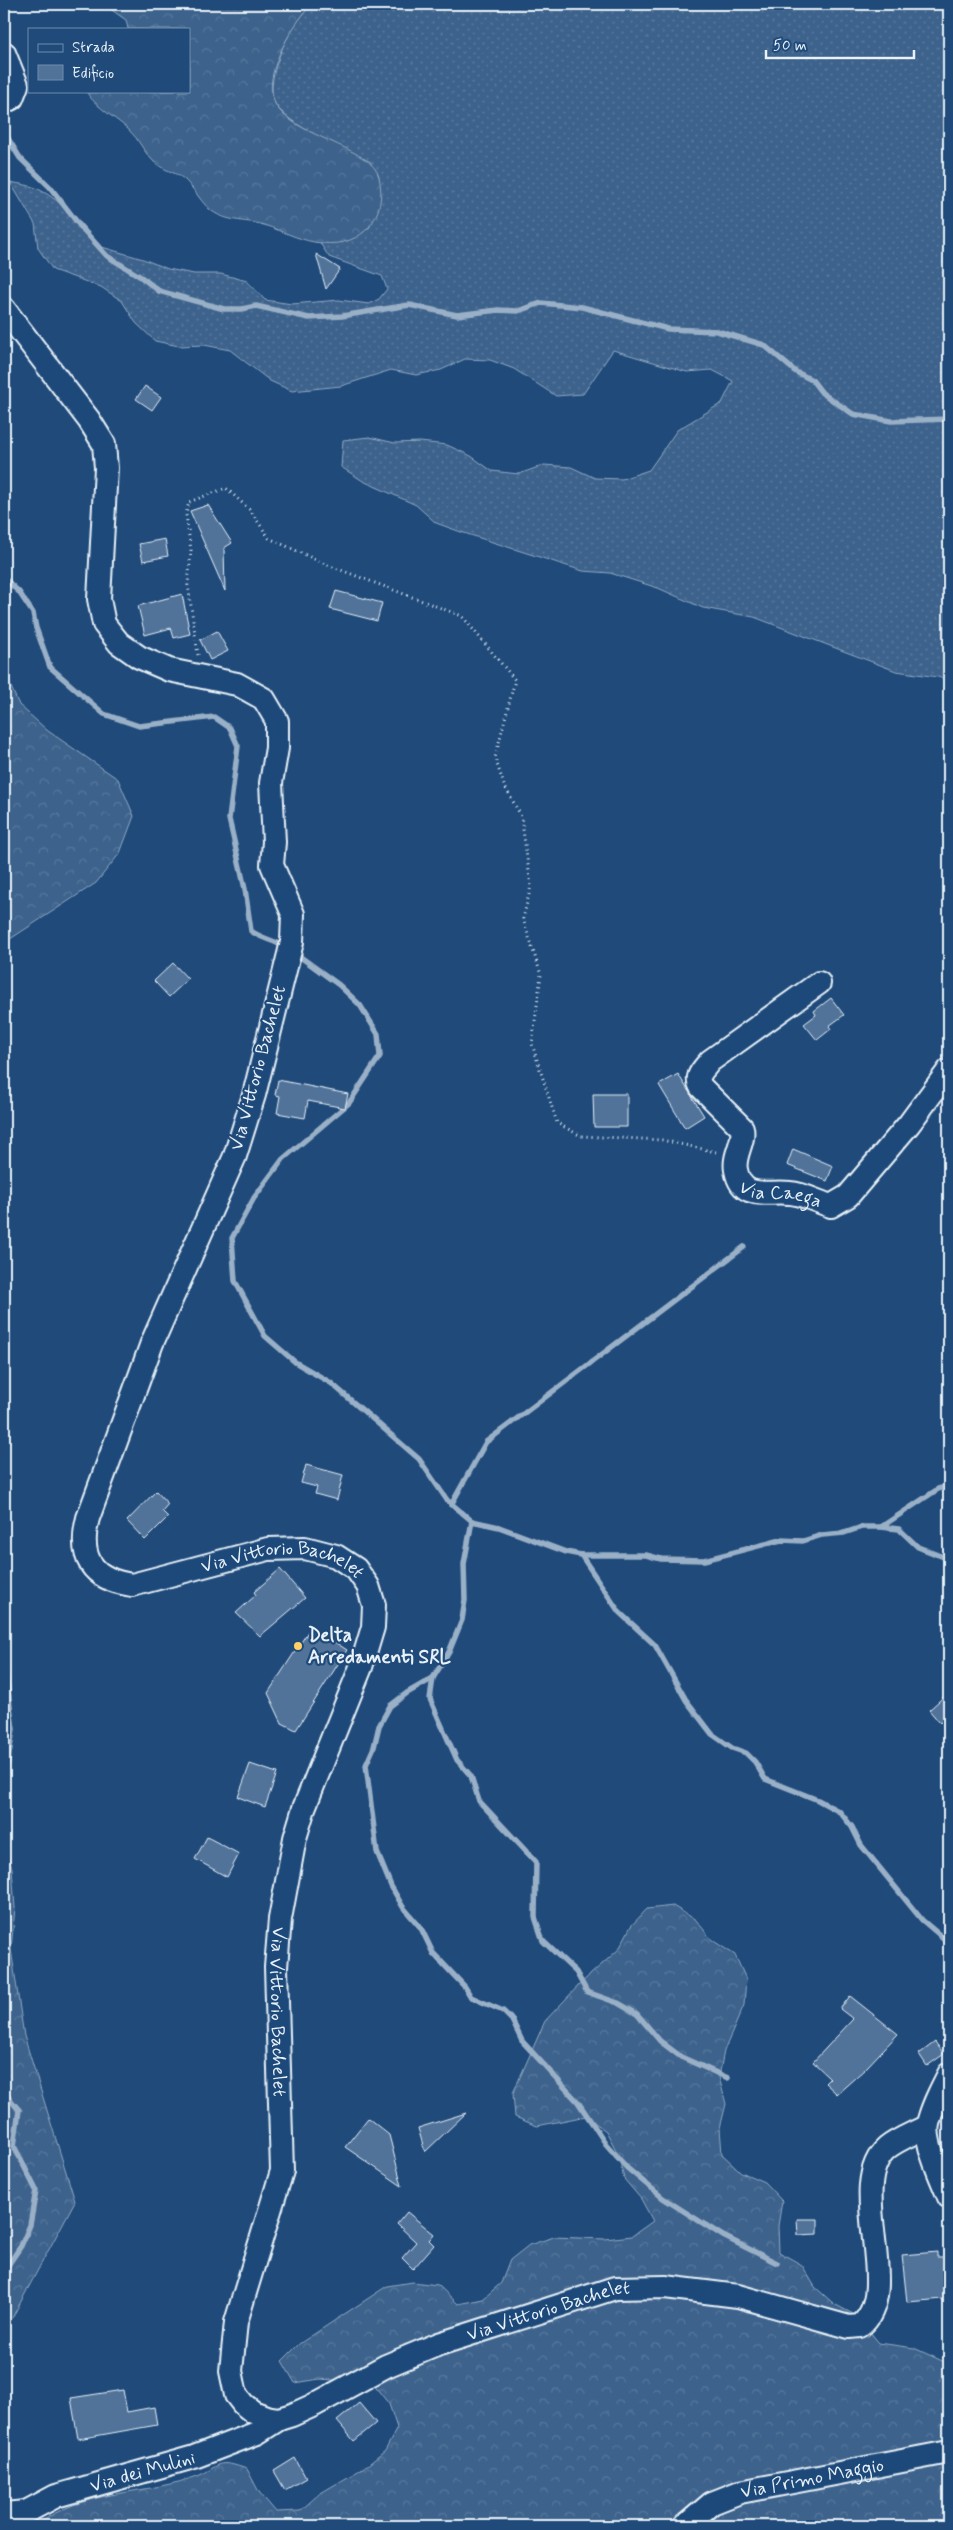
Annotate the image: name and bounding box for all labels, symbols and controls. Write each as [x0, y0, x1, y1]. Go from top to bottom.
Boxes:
legend [28, 28, 190, 92]
scale bar [766, 28, 913, 60]
text: 50 m [773, 36, 807, 56]
text: Strada [72, 38, 115, 58]
text: Edificio [72, 64, 114, 84]
street label: Via Vittorio Bachelet [224, 983, 292, 1153]
street label: Via Caega [734, 1175, 826, 1214]
street label: Via Vittorio Bachelet [198, 1535, 371, 1583]
place label: Delta Arredamenti SRL [308, 1623, 452, 1670]
marker: Delta Arredamenti SRL [292, 1640, 304, 1652]
street label: Via Vittorio Bachelet [263, 1926, 292, 2097]
street label: Via Vittorio Bachelet [463, 2275, 630, 2347]
street label: Via dei Mulini [87, 2445, 198, 2498]
street label: Via Primo Maggio [738, 2452, 886, 2504]

